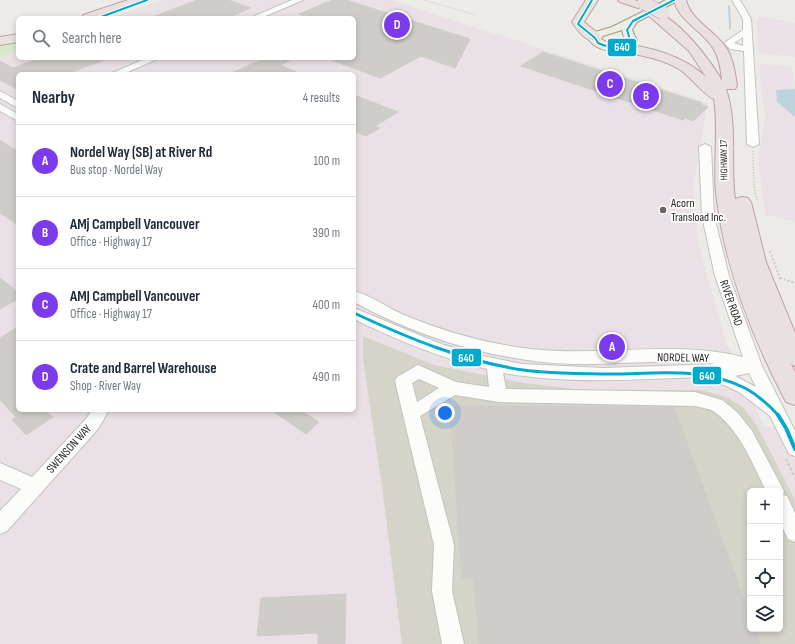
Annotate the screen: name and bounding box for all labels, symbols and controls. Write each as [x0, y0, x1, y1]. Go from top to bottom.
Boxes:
pin: D [384, 10, 410, 40]
search box [16, 16, 356, 60]
icon: search [30, 27, 52, 49]
text: Search here [62, 29, 122, 48]
line badge: 640 [607, 38, 637, 57]
text: 640 [614, 41, 630, 54]
pin: C [597, 69, 623, 99]
pin: B [633, 81, 659, 111]
text: Nearby [32, 88, 75, 108]
text: 4 results [303, 90, 340, 106]
street label: HIGHWAY 17 [718, 140, 730, 180]
text: Nordel Way (SB) at River Rd [70, 143, 212, 162]
text: A [42, 153, 48, 169]
text: 100 m [313, 153, 340, 169]
text: Bus stop · Nordel Way [70, 162, 163, 178]
place label: Acorn Transload Inc. [670, 196, 726, 225]
marker: Acorn Transload Inc. [658, 205, 668, 215]
text: AMj Campbell Vancouver [70, 215, 200, 234]
text: B [42, 225, 48, 241]
text: 390 m [313, 225, 340, 241]
text: Office · Highway 17 [70, 234, 152, 250]
street label: RIVER ROAD [716, 278, 746, 328]
text: AMJ Campbell Vancouver [70, 287, 200, 306]
text: C [42, 297, 48, 313]
text: 400 m [313, 297, 340, 313]
text: Office · Highway 17 [70, 306, 152, 322]
pin: A [599, 332, 625, 362]
line badge: 640 [451, 348, 482, 367]
street label: NORDEL WAY [657, 350, 709, 366]
text: 640 [458, 352, 474, 365]
text: Crate and Barrel Warehouse [70, 359, 217, 378]
line badge: 640 [692, 366, 722, 385]
text: D [42, 369, 48, 385]
text: 490 m [313, 369, 340, 385]
text: 640 [699, 370, 715, 383]
text: Shop · River Way [70, 378, 141, 394]
your location [435, 403, 455, 423]
street label: SWENSON WAY [43, 422, 95, 476]
map controls [747, 488, 783, 632]
button: + [747, 488, 783, 524]
button: − [747, 524, 783, 560]
button: locate [747, 560, 783, 596]
button: layers [747, 596, 783, 632]

